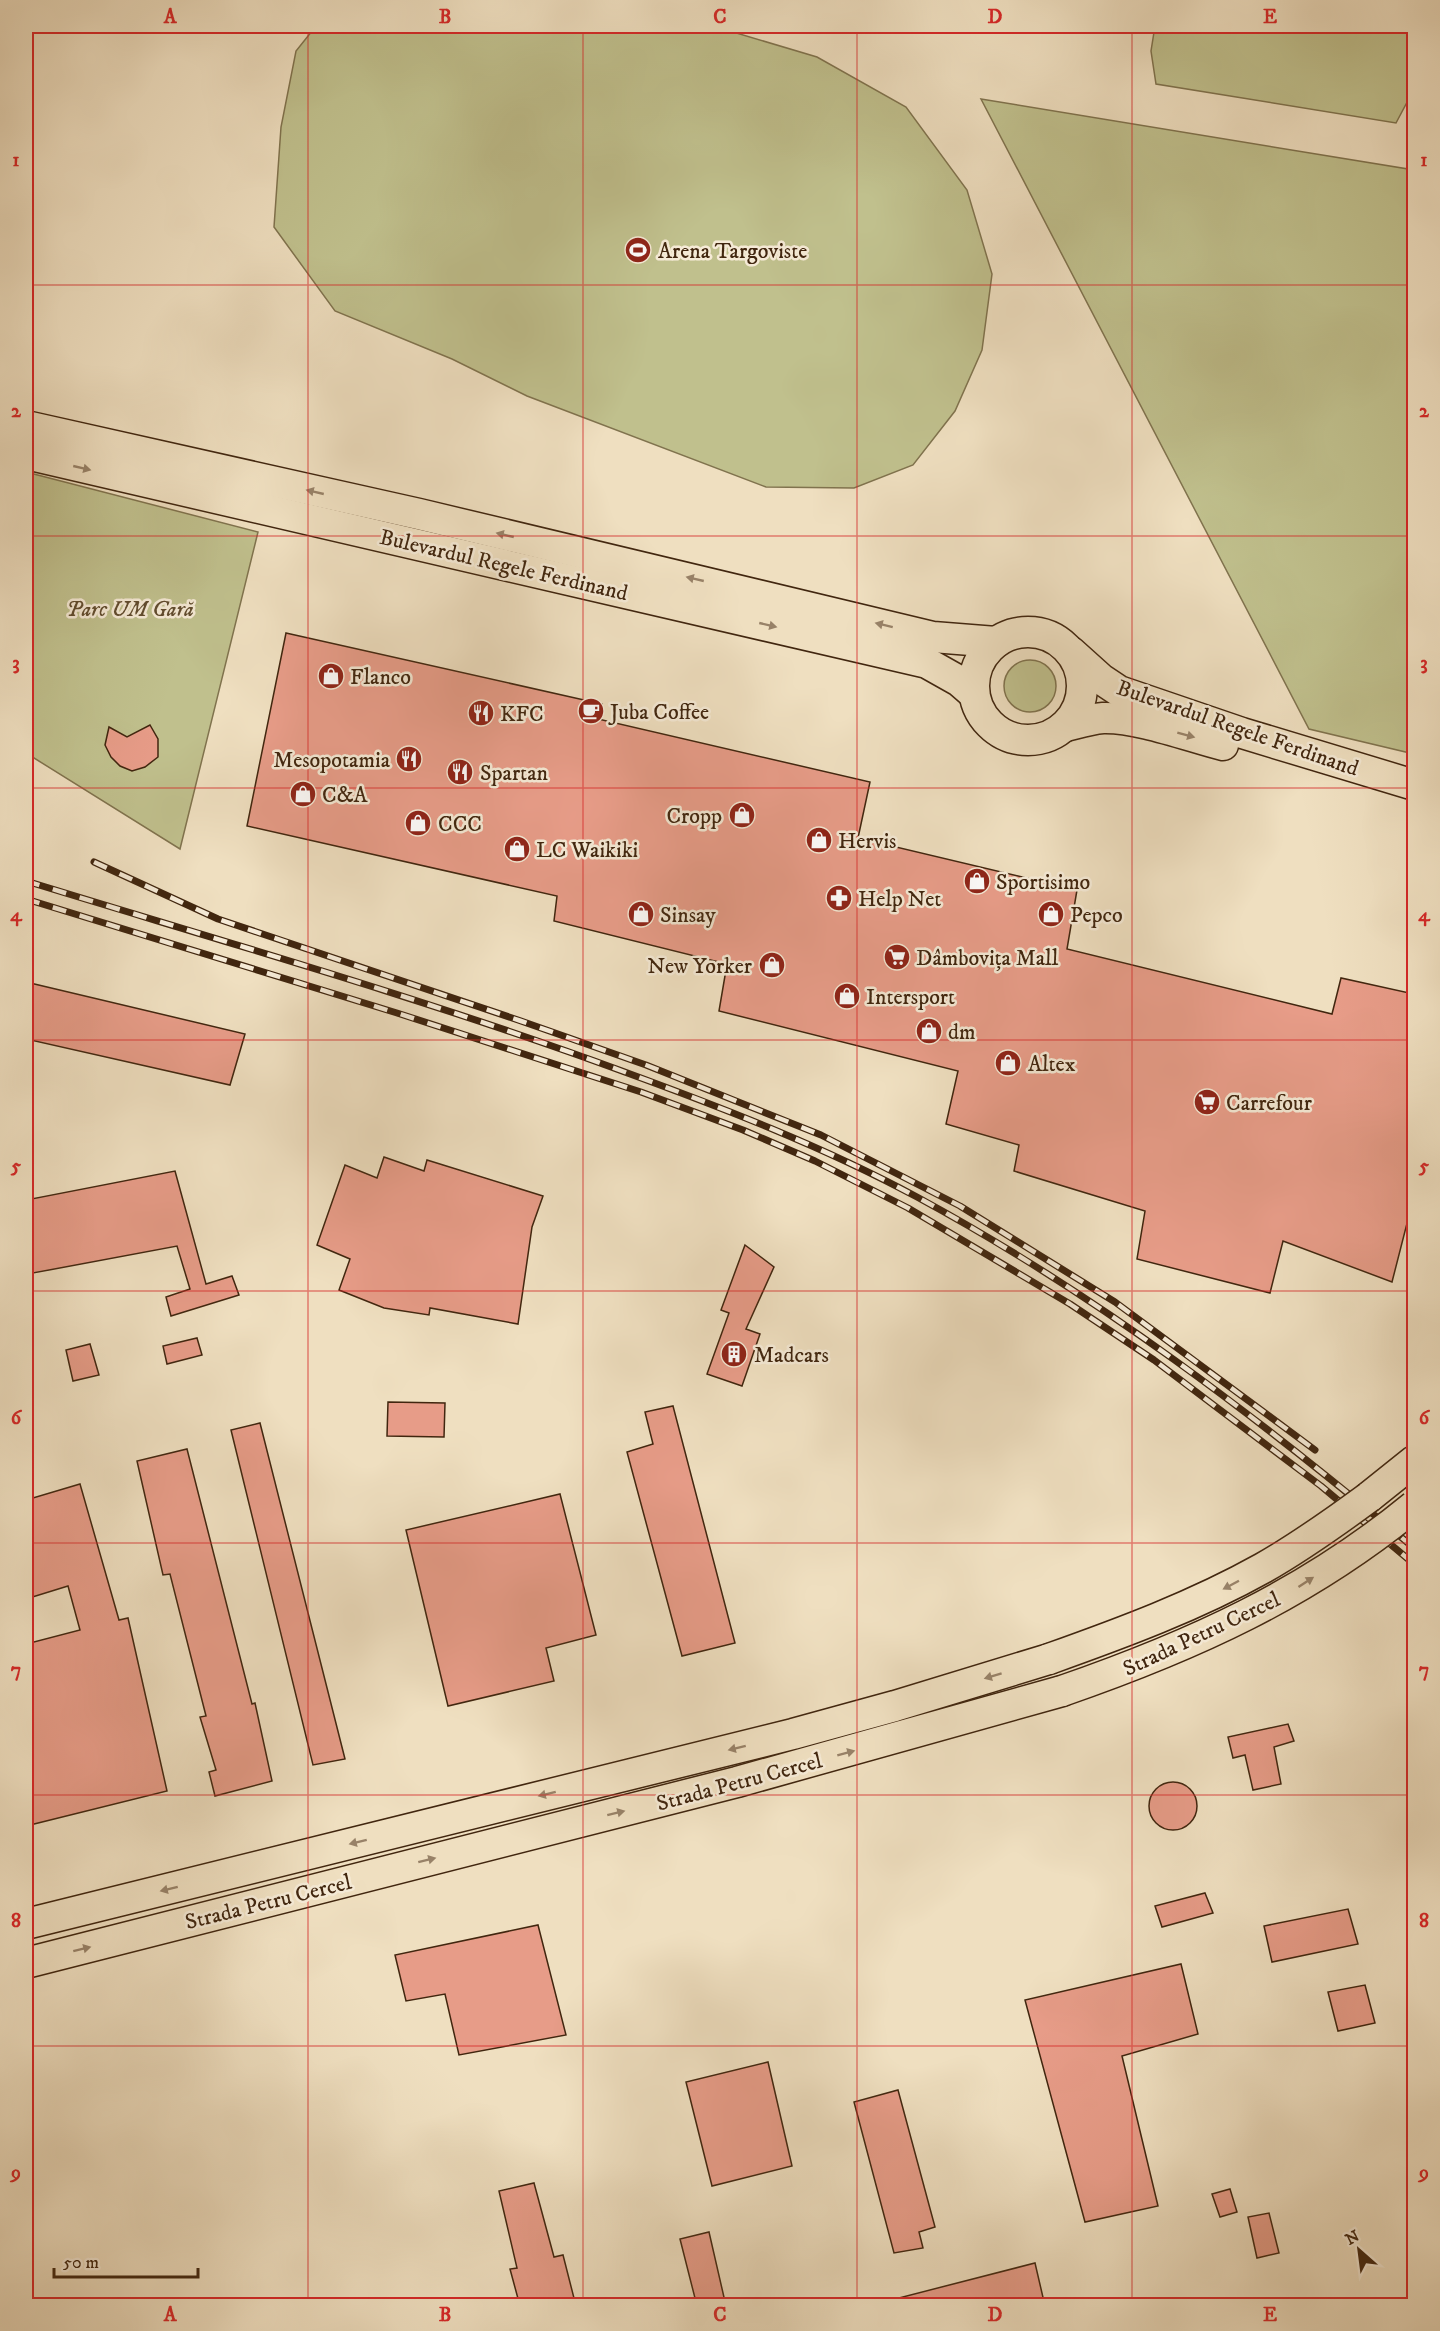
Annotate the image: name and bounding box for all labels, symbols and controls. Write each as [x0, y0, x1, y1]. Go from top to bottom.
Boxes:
text: A [163, 5, 178, 30]
text: B [439, 5, 451, 30]
text: C [713, 5, 727, 30]
text: D [988, 5, 1003, 30]
text: E [1263, 5, 1277, 30]
text: 1 [12, 148, 20, 173]
text: 1 [1420, 148, 1428, 173]
sports icon: Arena Targoviste [623, 235, 653, 265]
place label: Arena Targoviste [658, 238, 807, 265]
text: 2 [11, 399, 22, 424]
text: 2 [1419, 399, 1430, 424]
one-way arrow [73, 463, 92, 473]
one-way arrow [305, 486, 324, 496]
street label: Bulevardul Regele Ferdinand [377, 524, 631, 607]
one-way arrow [495, 530, 514, 539]
one-way arrow [685, 574, 704, 584]
park label: Parc UM Gară [66, 596, 194, 623]
one-way arrow [875, 619, 893, 629]
one-way arrow [759, 621, 778, 630]
text: 3 [12, 651, 20, 676]
text: 3 [1420, 651, 1428, 676]
shop icon: Flanco [316, 661, 346, 691]
place label: Flanco [350, 664, 411, 691]
street label: Bulevardul Regele Ferdinand [1113, 674, 1362, 783]
cafe icon: Juba Coffee [576, 696, 606, 726]
restaurant icon: KFC [466, 698, 496, 728]
place label: Juba Coffee [608, 699, 709, 726]
place label: KFC [500, 701, 544, 728]
one-way arrow [1177, 731, 1195, 740]
restaurant icon: Mesopotamia [394, 744, 424, 774]
place label: Mesopotamia [273, 747, 391, 774]
restaurant icon: Spartan [445, 757, 475, 787]
place label: Spartan [480, 760, 549, 787]
shop icon: C&A [288, 779, 318, 809]
place label: C&A [322, 782, 369, 809]
shop icon: Cropp [727, 800, 757, 830]
place label: Cropp [667, 803, 722, 830]
shop icon: CCC [403, 808, 433, 838]
place label: CCC [438, 811, 482, 838]
shop icon: Hervis [804, 825, 834, 855]
place label: Hervis [838, 828, 896, 855]
shop icon: LC Waikiki [502, 834, 532, 864]
place label: LC Waikiki [536, 837, 638, 864]
shop icon: Sportisimo [962, 866, 992, 896]
place label: Sportisimo [996, 869, 1090, 896]
pharmacy icon: Help Net [824, 883, 854, 913]
place label: Help Net [858, 886, 941, 913]
shop icon: Sinsay [626, 899, 656, 929]
shop icon: Pepco [1036, 899, 1066, 929]
place label: Sinsay [660, 902, 716, 929]
place label: Pepco [1070, 902, 1123, 929]
text: 4 [10, 903, 23, 928]
text: 4 [1418, 903, 1431, 928]
supermarket icon: Dâmbovița Mall [882, 942, 912, 972]
place label: Dâmbovița Mall [916, 945, 1059, 972]
shop icon: New Yorker [757, 950, 787, 980]
place label: New Yorker [647, 953, 753, 980]
shop icon: Intersport [832, 981, 862, 1011]
place label: Intersport [866, 984, 955, 1011]
shop icon: dm [914, 1016, 944, 1046]
place label: dm [948, 1019, 976, 1046]
shop icon: Altex [993, 1048, 1023, 1078]
place label: Altex [1028, 1051, 1076, 1078]
supermarket icon: Carrefour [1192, 1087, 1222, 1117]
place label: Carrefour [1226, 1090, 1313, 1117]
text: 5 [10, 1154, 21, 1179]
text: 5 [1418, 1154, 1429, 1179]
building icon: Madcars [719, 1339, 749, 1369]
place label: Madcars [754, 1342, 829, 1369]
text: 6 [11, 1406, 23, 1431]
text: 6 [1419, 1406, 1431, 1431]
one-way arrow [1298, 1576, 1314, 1587]
one-way arrow [1223, 1580, 1240, 1589]
street label: Strada Petru Cercel [1119, 1586, 1285, 1683]
text: 7 [11, 1658, 21, 1683]
text: 7 [1419, 1658, 1429, 1683]
one-way arrow [984, 1672, 1002, 1681]
one-way arrow [727, 1743, 746, 1753]
street label: Strada Petru Cercel [654, 1747, 826, 1818]
one-way arrow [837, 1748, 855, 1757]
one-way arrow [538, 1790, 556, 1800]
one-way arrow [607, 1807, 626, 1817]
one-way arrow [349, 1837, 367, 1847]
one-way arrow [418, 1855, 437, 1865]
street label: Strada Petru Cercel [182, 1869, 355, 1936]
one-way arrow [160, 1884, 178, 1894]
text: 8 [11, 1909, 21, 1934]
text: 8 [1419, 1909, 1429, 1934]
one-way arrow [73, 1943, 91, 1953]
text: 9 [9, 2161, 21, 2186]
text: 9 [1417, 2161, 1429, 2186]
north arrow [1329, 2220, 1389, 2280]
text: N [1342, 2226, 1363, 2250]
scale bar [54, 2241, 198, 2279]
text: 50 m [63, 2252, 99, 2274]
text: A [163, 2303, 178, 2328]
text: B [439, 2303, 451, 2328]
text: C [713, 2303, 727, 2328]
text: D [988, 2303, 1003, 2328]
text: E [1263, 2303, 1277, 2328]

